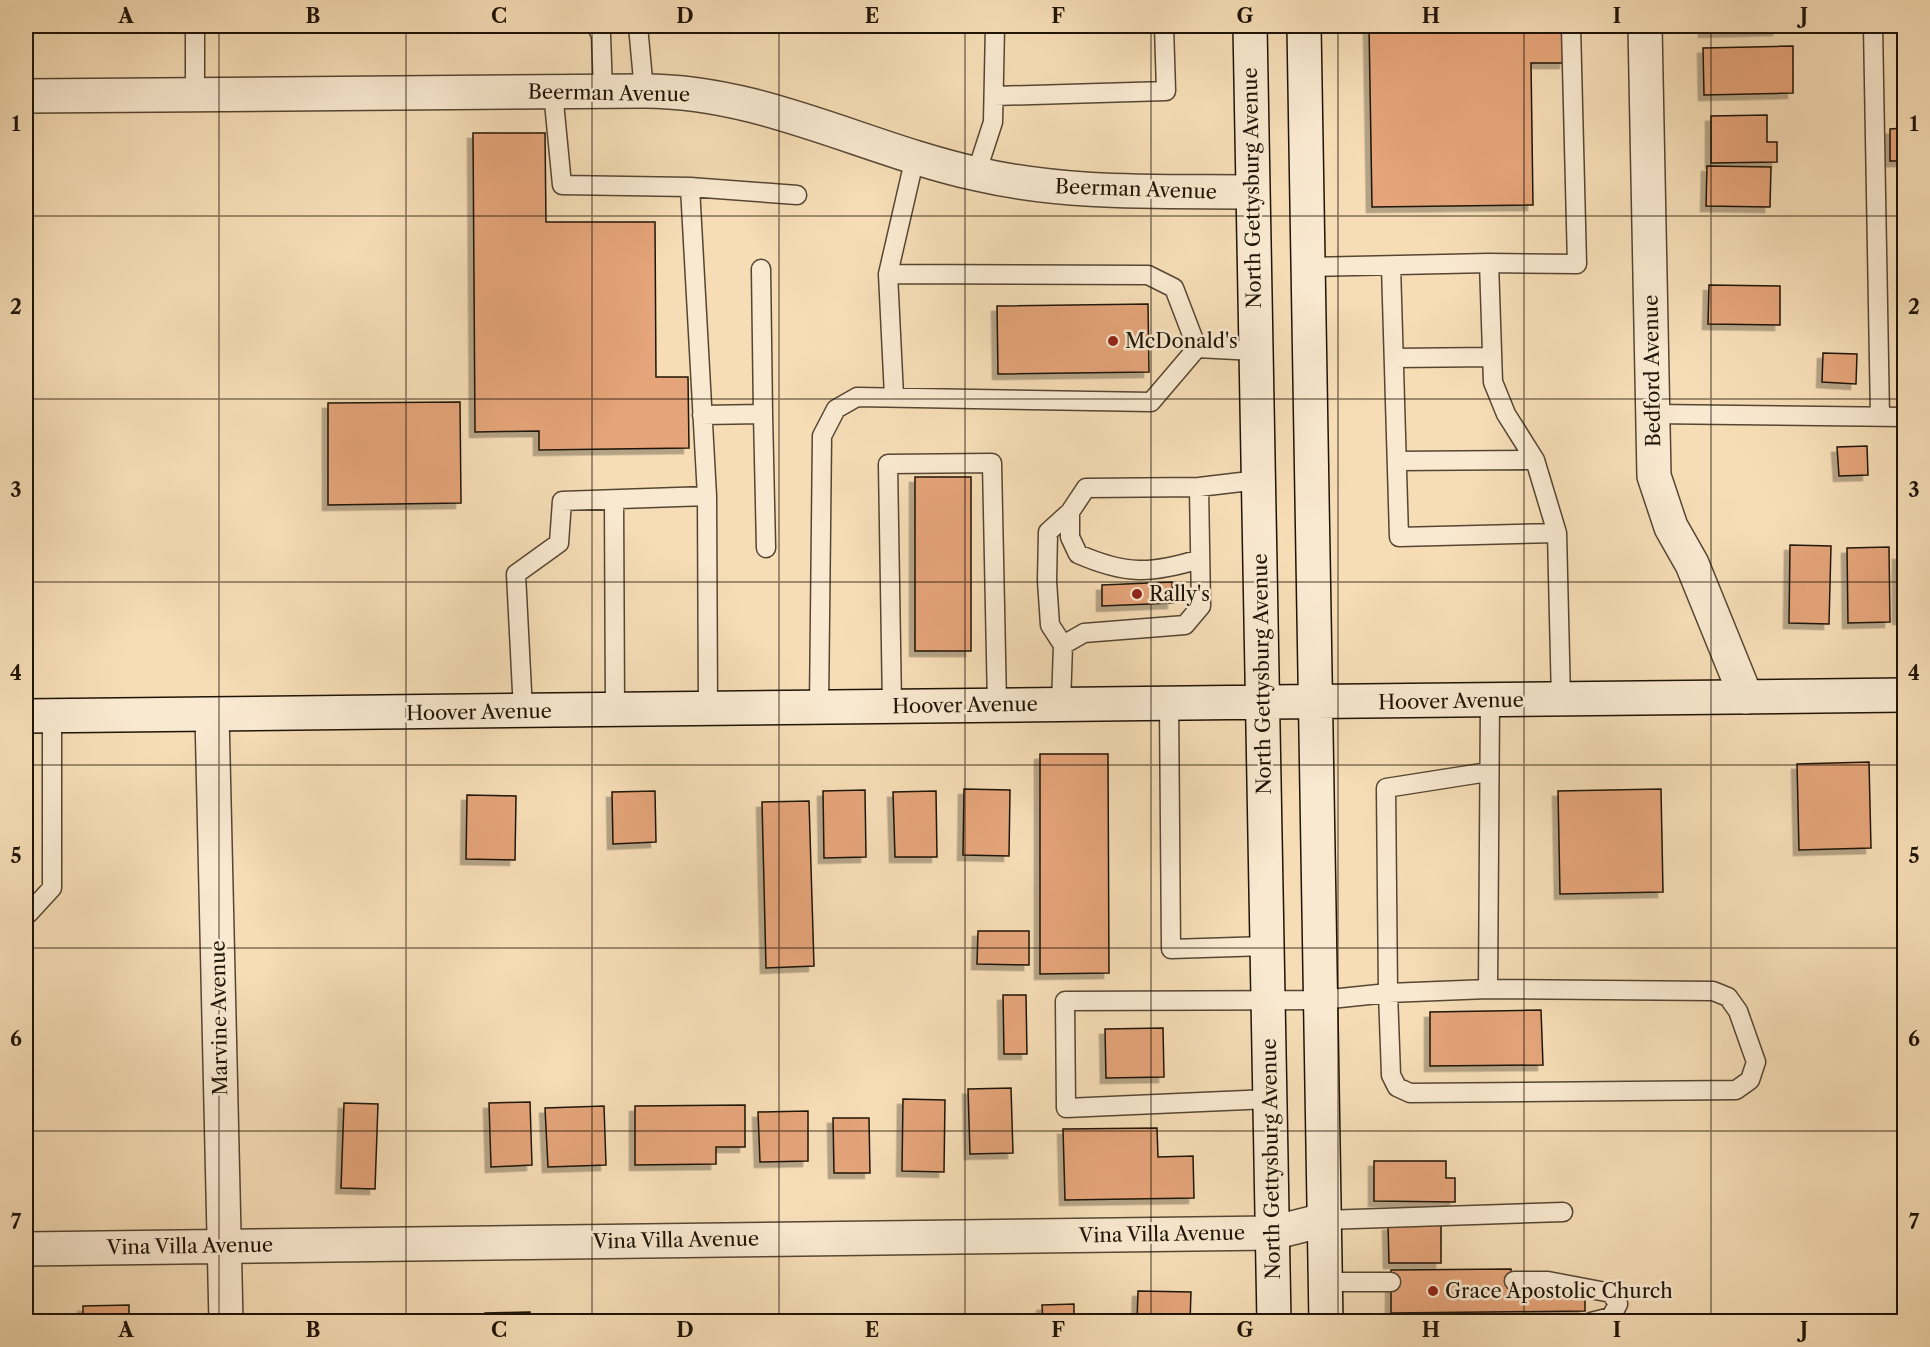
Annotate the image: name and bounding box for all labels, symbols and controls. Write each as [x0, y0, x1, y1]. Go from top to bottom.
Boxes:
text: A [117, 4, 134, 28]
text: B [306, 4, 321, 28]
text: C [491, 4, 507, 28]
text: D [676, 4, 694, 28]
text: E [865, 4, 879, 28]
text: F [1051, 4, 1065, 28]
text: G [1237, 4, 1254, 28]
text: H [1422, 4, 1440, 28]
text: I [1613, 4, 1621, 28]
text: J [1796, 4, 1808, 28]
street label: North Gettysburg Avenue [1238, 67, 1266, 309]
street label: Beerman Avenue [528, 80, 690, 106]
text: 1 [12, 112, 21, 136]
text: 1 [1910, 112, 1919, 136]
street label: Beerman Avenue [1055, 174, 1217, 204]
text: 2 [10, 295, 22, 319]
street label: Bedford Avenue [1639, 295, 1665, 447]
text: 2 [1908, 295, 1920, 319]
place label: McDonald's [1125, 329, 1238, 353]
marker: McDonald's [1106, 334, 1120, 348]
text: 3 [10, 478, 22, 502]
text: 3 [1908, 478, 1920, 502]
street label: North Gettysburg Avenue [1248, 553, 1276, 795]
place label: Rally's [1149, 582, 1210, 606]
marker: Rally's [1130, 587, 1144, 601]
text: 4 [10, 661, 22, 685]
text: 4 [1908, 661, 1920, 685]
street label: Hoover Avenue [1378, 688, 1524, 714]
street label: Hoover Avenue [892, 692, 1038, 718]
street label: Hoover Avenue [406, 699, 552, 725]
text: 5 [10, 844, 22, 868]
text: 5 [1908, 844, 1920, 868]
street label: Marvine Avenue [206, 940, 232, 1096]
text: 6 [10, 1027, 22, 1051]
text: 6 [1908, 1027, 1920, 1051]
street label: North Gettysburg Avenue [1257, 1038, 1285, 1280]
text: 7 [11, 1210, 22, 1234]
text: 7 [1909, 1210, 1920, 1234]
street label: Vina Villa Avenue [1078, 1221, 1245, 1247]
street label: Vina Villa Avenue [592, 1227, 759, 1253]
street label: Vina Villa Avenue [106, 1233, 273, 1259]
place label: Grace Apostolic Church [1445, 1279, 1673, 1303]
marker: Grace Apostolic Church [1426, 1284, 1440, 1298]
text: A [117, 1318, 134, 1342]
text: B [306, 1318, 321, 1342]
text: C [491, 1318, 507, 1342]
text: D [676, 1318, 694, 1342]
text: E [865, 1318, 879, 1342]
text: F [1051, 1318, 1065, 1342]
text: G [1237, 1318, 1254, 1342]
text: H [1422, 1318, 1440, 1342]
text: I [1613, 1318, 1621, 1342]
text: J [1796, 1318, 1808, 1342]

